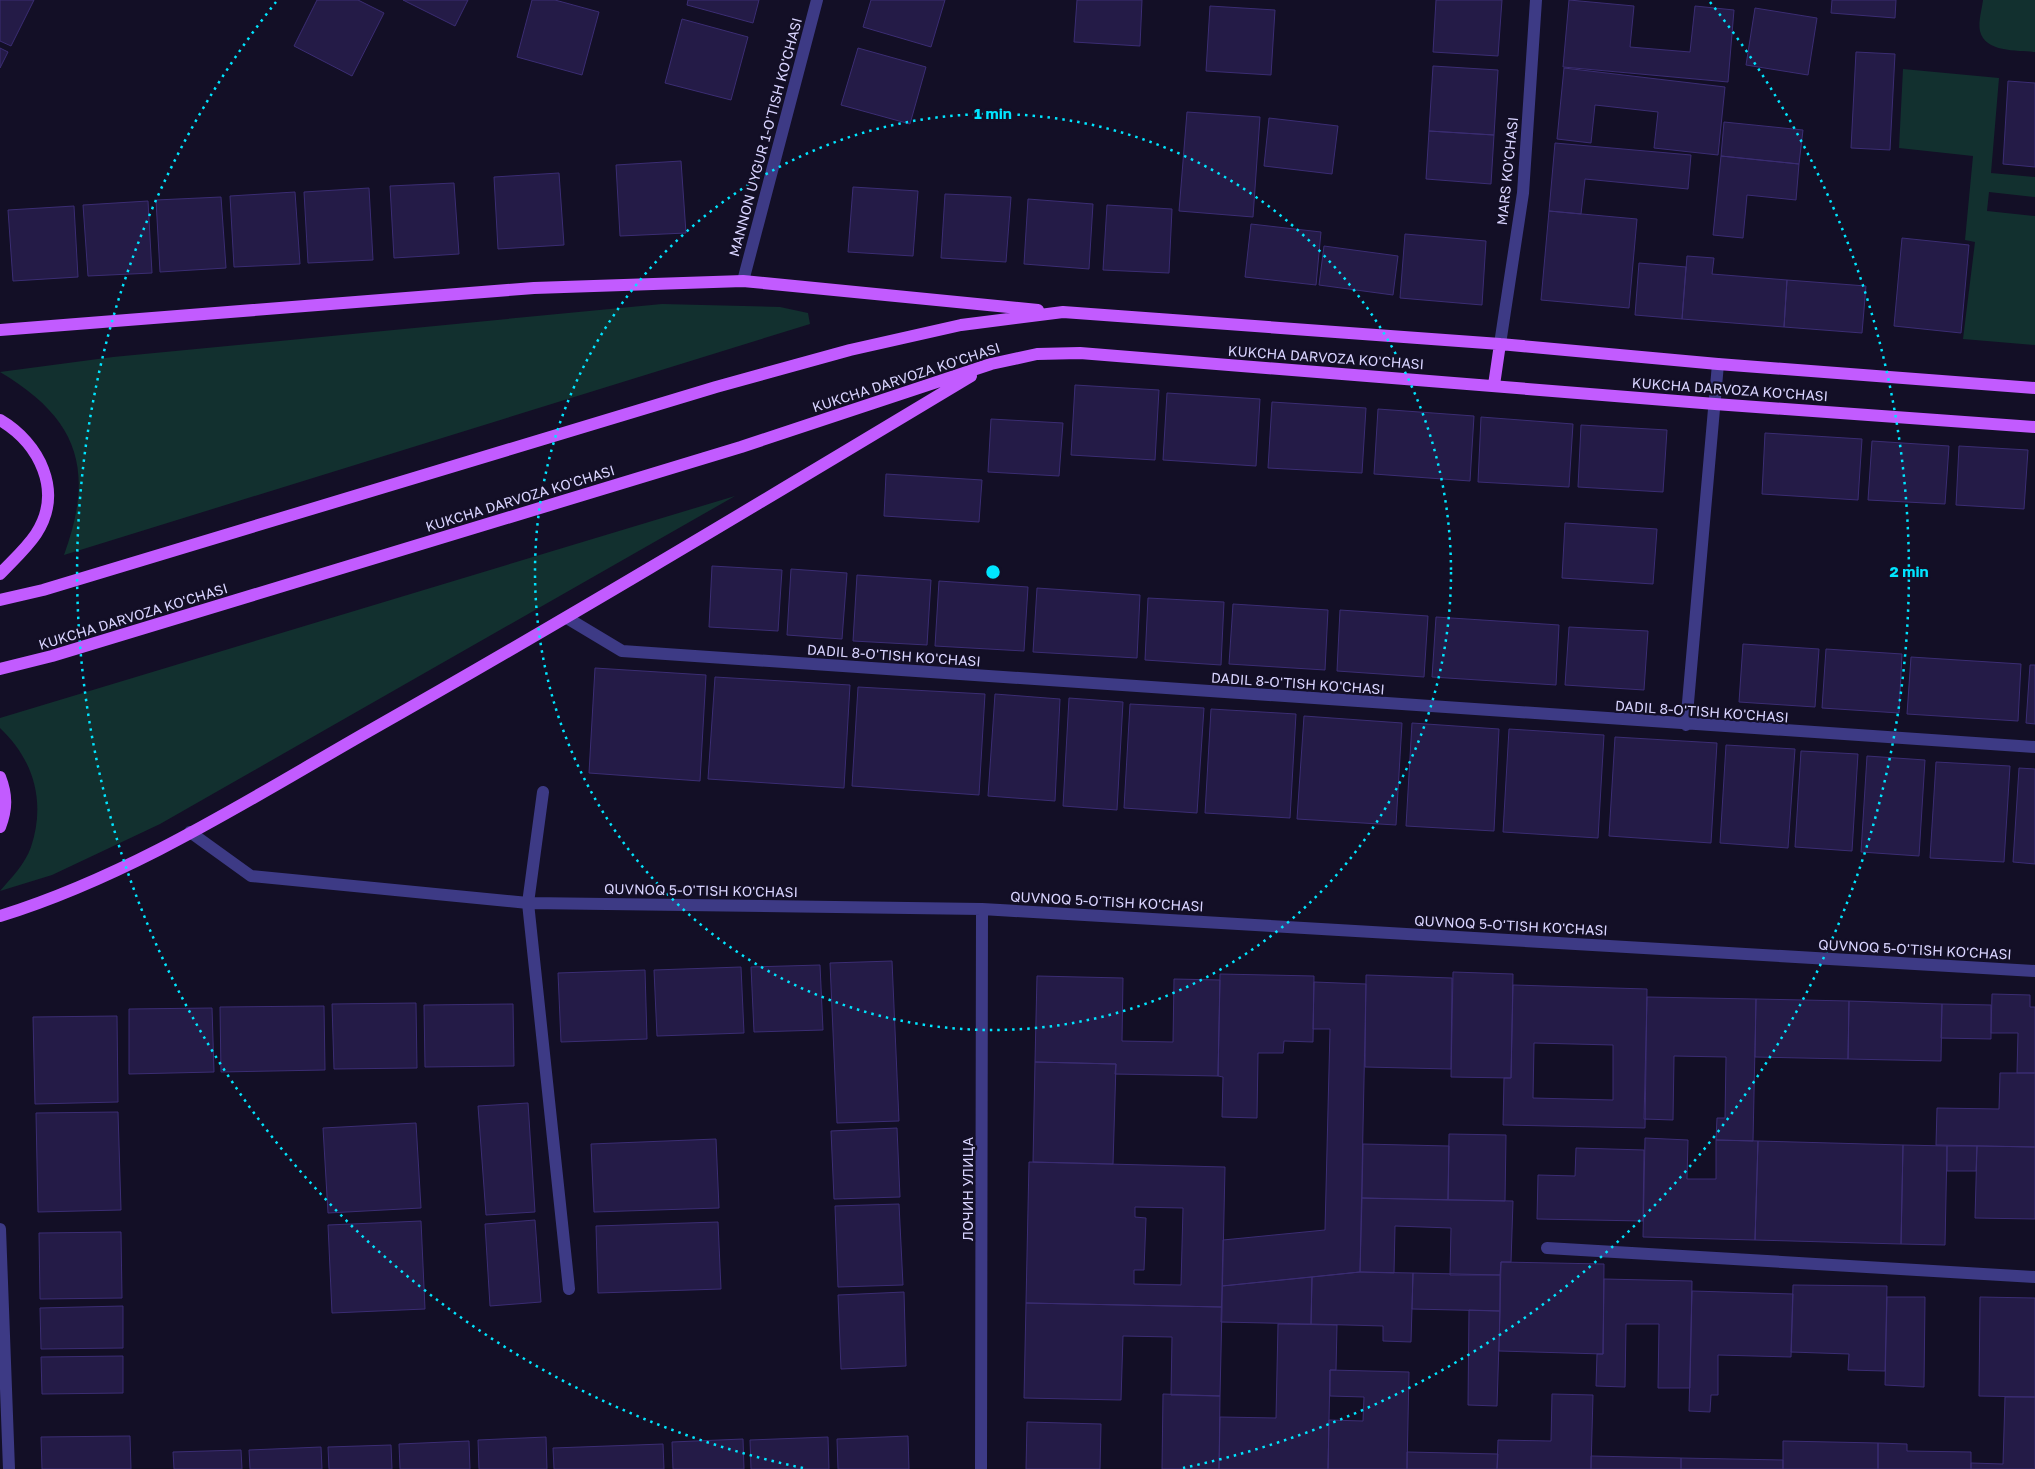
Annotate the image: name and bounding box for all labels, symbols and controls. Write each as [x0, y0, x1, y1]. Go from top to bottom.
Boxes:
street label: MANNON UYGUR 1-O'TISH KO'CHASI [725, 16, 805, 258]
text: 1 min [974, 104, 1012, 122]
street label: MARS KO'CHASI [1493, 116, 1521, 226]
street label: KUKCHA DARVOZA KO'CHASI [810, 339, 1002, 415]
street label: KUKCHA DARVOZA KO'CHASI [1227, 342, 1425, 372]
street label: KUKCHA DARVOZA KO'CHASI [1631, 374, 1829, 404]
street label: KUKCHA DARVOZA KO'CHASI [423, 461, 617, 535]
text: 2 min [1889, 562, 1929, 580]
centre of rings [984, 563, 1002, 581]
street label: KUKCHA DARVOZA KO'CHASI [36, 579, 230, 653]
street label: DADIL 8-O'TISH KO'CHASI [807, 640, 981, 670]
street label: DADIL 8-O'TISH KO'CHASI [1211, 668, 1385, 698]
street label: DADIL 8-O'TISH KO'CHASI [1615, 696, 1789, 726]
street label: QUVNOQ 5-O'TISH KO'CHASI [604, 880, 798, 900]
street label: QUVNOQ 5-O'TISH KO'CHASI [1010, 887, 1204, 915]
street label: QUVNOQ 5-O'TISH KO'CHASI [1414, 911, 1608, 939]
street label: QUVNOQ 5-O'TISH KO'CHASI [1818, 935, 2012, 963]
street label: ЛОЧИН УЛИЦА [959, 1136, 976, 1241]

